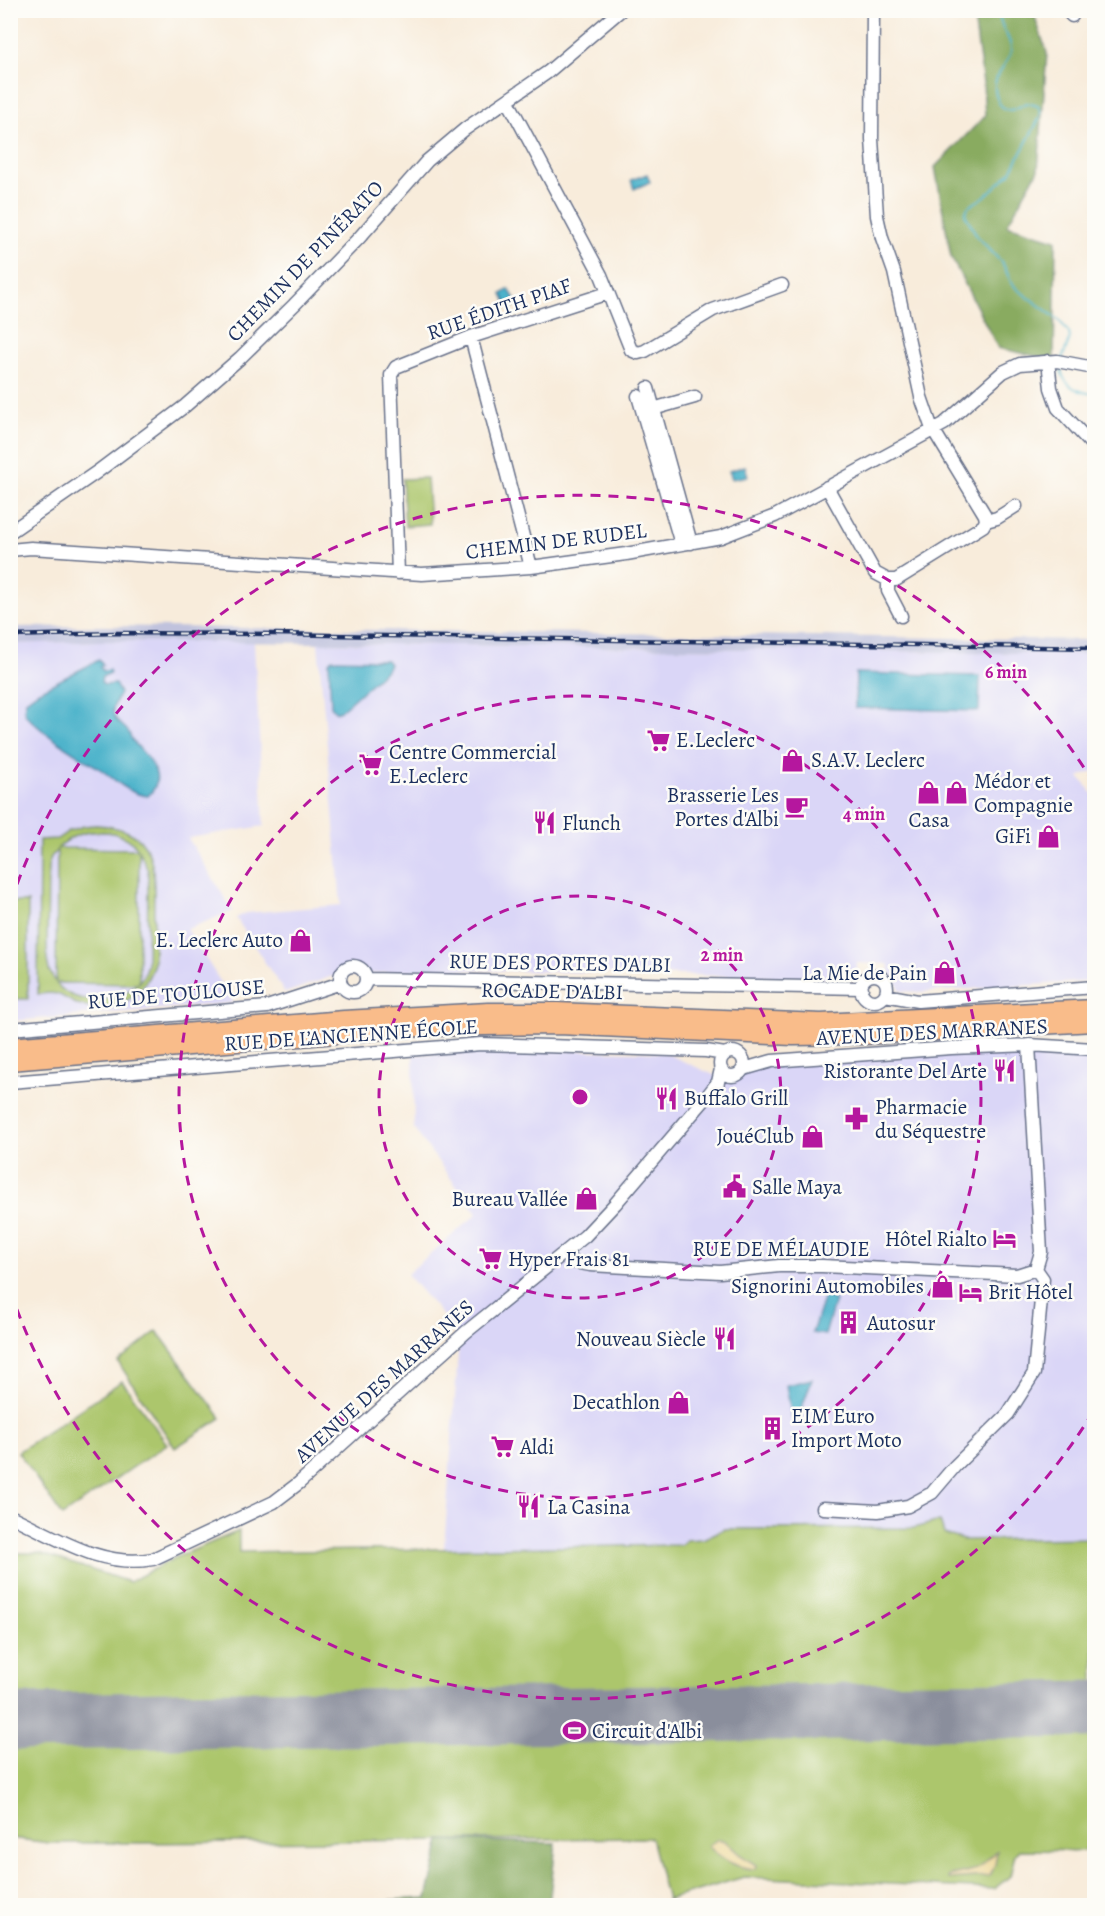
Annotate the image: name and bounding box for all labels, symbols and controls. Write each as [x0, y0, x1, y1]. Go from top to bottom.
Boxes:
street label: CHEMIN DE PINÉRATO [220, 174, 390, 348]
street label: RUE ÉDITH PIAF [423, 271, 575, 347]
street label: CHEMIN DE RUDEL [464, 516, 648, 566]
text: 6 min [985, 660, 1027, 684]
place label: E.Leclerc [676, 726, 755, 754]
supermarket icon: E.Leclerc [645, 727, 671, 753]
place label: Centre Commercial E.Leclerc [389, 738, 556, 790]
place label: S.A.V. Leclerc [811, 746, 925, 774]
shop icon: S.A.V. Leclerc [780, 747, 806, 773]
supermarket icon: Centre Commercial E.Leclerc [358, 751, 384, 777]
place label: Médor et Compagnie [974, 767, 1073, 819]
shop icon: Casa [916, 779, 942, 805]
shop icon: Médor et Compagnie [943, 780, 969, 806]
place label: Brasserie Les Portes d'Albi [667, 781, 779, 833]
cafe icon: Brasserie Les Portes d'Albi [784, 794, 810, 820]
text: 4 min [843, 802, 885, 826]
place label: Casa [908, 806, 950, 834]
place label: Flunch [562, 809, 621, 837]
restaurant icon: Flunch [531, 810, 557, 836]
place label: GiFi [995, 822, 1031, 850]
shop icon: GiFi [1036, 823, 1062, 849]
place label: E. Leclerc Auto [155, 926, 283, 954]
shop icon: E. Leclerc Auto [288, 927, 314, 953]
text: 2 min [701, 943, 743, 967]
street label: RUE DES PORTES D'ALBI [449, 947, 671, 979]
place label: La Mie de Pain [802, 959, 927, 987]
shop icon: La Mie de Pain [932, 960, 958, 986]
street label: RUE DE TOULOUSE [86, 972, 266, 1016]
street label: ROCADE D'ALBI [481, 976, 623, 1006]
street label: RUE DE L’ANCIENNE ÉCOLE [223, 1012, 479, 1058]
street label: AVENUE DES MARRANES [815, 1012, 1048, 1052]
place label: Ristorante Del Arte [823, 1057, 987, 1085]
restaurant icon: Ristorante Del Arte [992, 1058, 1018, 1084]
place label: Buffalo Grill [684, 1084, 788, 1112]
restaurant icon: Buffalo Grill [653, 1085, 679, 1111]
centre of rings [570, 1087, 590, 1107]
place label: Pharmacie du Séquestre [875, 1093, 986, 1145]
pharmacy icon: Pharmacie du Séquestre [844, 1106, 870, 1132]
place label: JouéClub [716, 1122, 794, 1150]
shop icon: JouéClub [799, 1123, 825, 1149]
place label: Salle Maya [752, 1173, 842, 1201]
public building icon: Salle Maya [721, 1174, 747, 1200]
place label: Bureau Vallée [452, 1185, 568, 1213]
shop icon: Bureau Vallée [573, 1186, 599, 1212]
place label: Hôtel Rialto [885, 1225, 987, 1253]
hotel icon: Hôtel Rialto [992, 1226, 1018, 1252]
street label: RUE DE MÉLAUDIE [692, 1235, 870, 1263]
place label: Hyper Frais 81 [508, 1245, 629, 1273]
supermarket icon: Hyper Frais 81 [477, 1246, 503, 1272]
place label: Signorini Automobiles [731, 1272, 924, 1300]
shop icon: Signorini Automobiles [929, 1273, 955, 1299]
place label: Brit Hôtel [988, 1278, 1073, 1306]
hotel icon: Brit Hôtel [957, 1279, 983, 1305]
street label: AVENUE DES MARRANES [288, 1293, 479, 1470]
place label: Autosur [866, 1309, 935, 1337]
building icon: Autosur [836, 1310, 862, 1336]
place label: Nouveau Siècle [576, 1325, 706, 1353]
restaurant icon: Nouveau Siècle [711, 1326, 737, 1352]
place label: Decathlon [572, 1388, 660, 1416]
shop icon: Decathlon [665, 1389, 691, 1415]
place label: EIM Euro Import Moto [791, 1402, 902, 1454]
building icon: EIM Euro Import Moto [760, 1415, 786, 1441]
place label: Aldi [519, 1433, 554, 1461]
supermarket icon: Aldi [489, 1434, 515, 1460]
place label: La Casina [547, 1493, 630, 1521]
restaurant icon: La Casina [516, 1494, 542, 1520]
place label: Circuit d'Albi [592, 1717, 702, 1745]
sports icon: Circuit d'Albi [561, 1718, 587, 1744]

